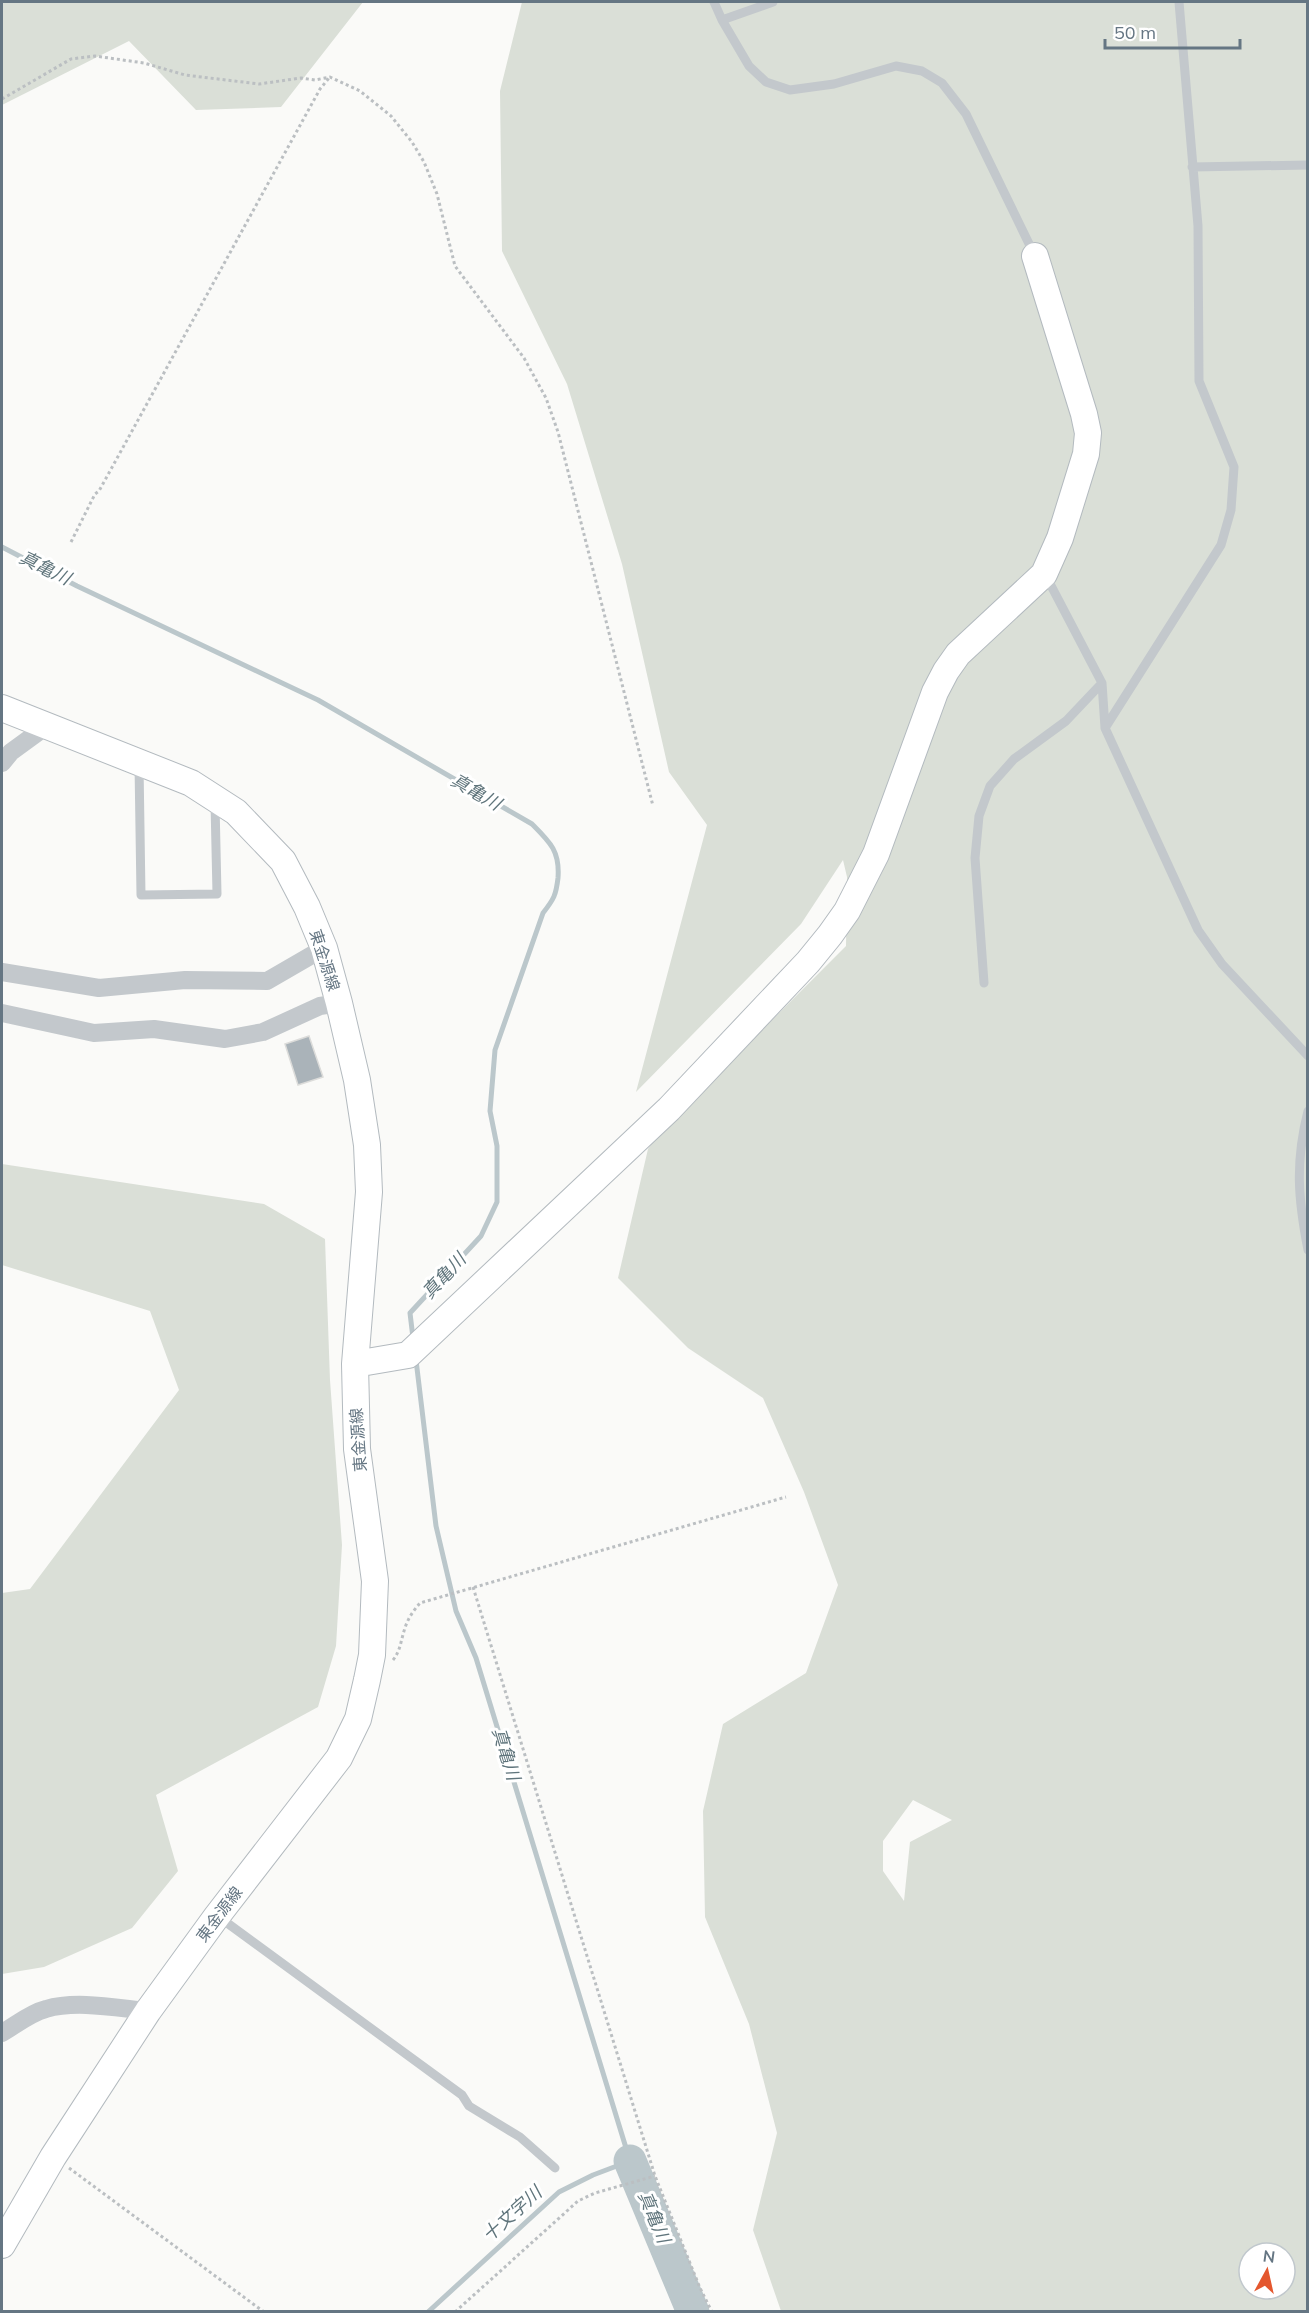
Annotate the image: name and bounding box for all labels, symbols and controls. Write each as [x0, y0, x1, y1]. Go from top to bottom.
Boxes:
scale bar [1105, 12, 1240, 50]
text: 50 m [1114, 21, 1156, 44]
water label: 真亀川 [16, 545, 76, 591]
water label: 真亀川 [447, 768, 507, 816]
street label: 東金源線 [306, 926, 344, 994]
water label: 真亀川 [417, 1247, 472, 1303]
street label: 東金源線 [346, 1407, 370, 1473]
water label: 真亀川 [488, 1725, 526, 1785]
street label: 東金源線 [192, 1882, 246, 1946]
water label: 十文字川 [477, 2180, 548, 2246]
water label: 真亀川 [633, 2187, 676, 2248]
north arrow [1237, 2241, 1297, 2301]
text: N [1262, 2245, 1276, 2267]

